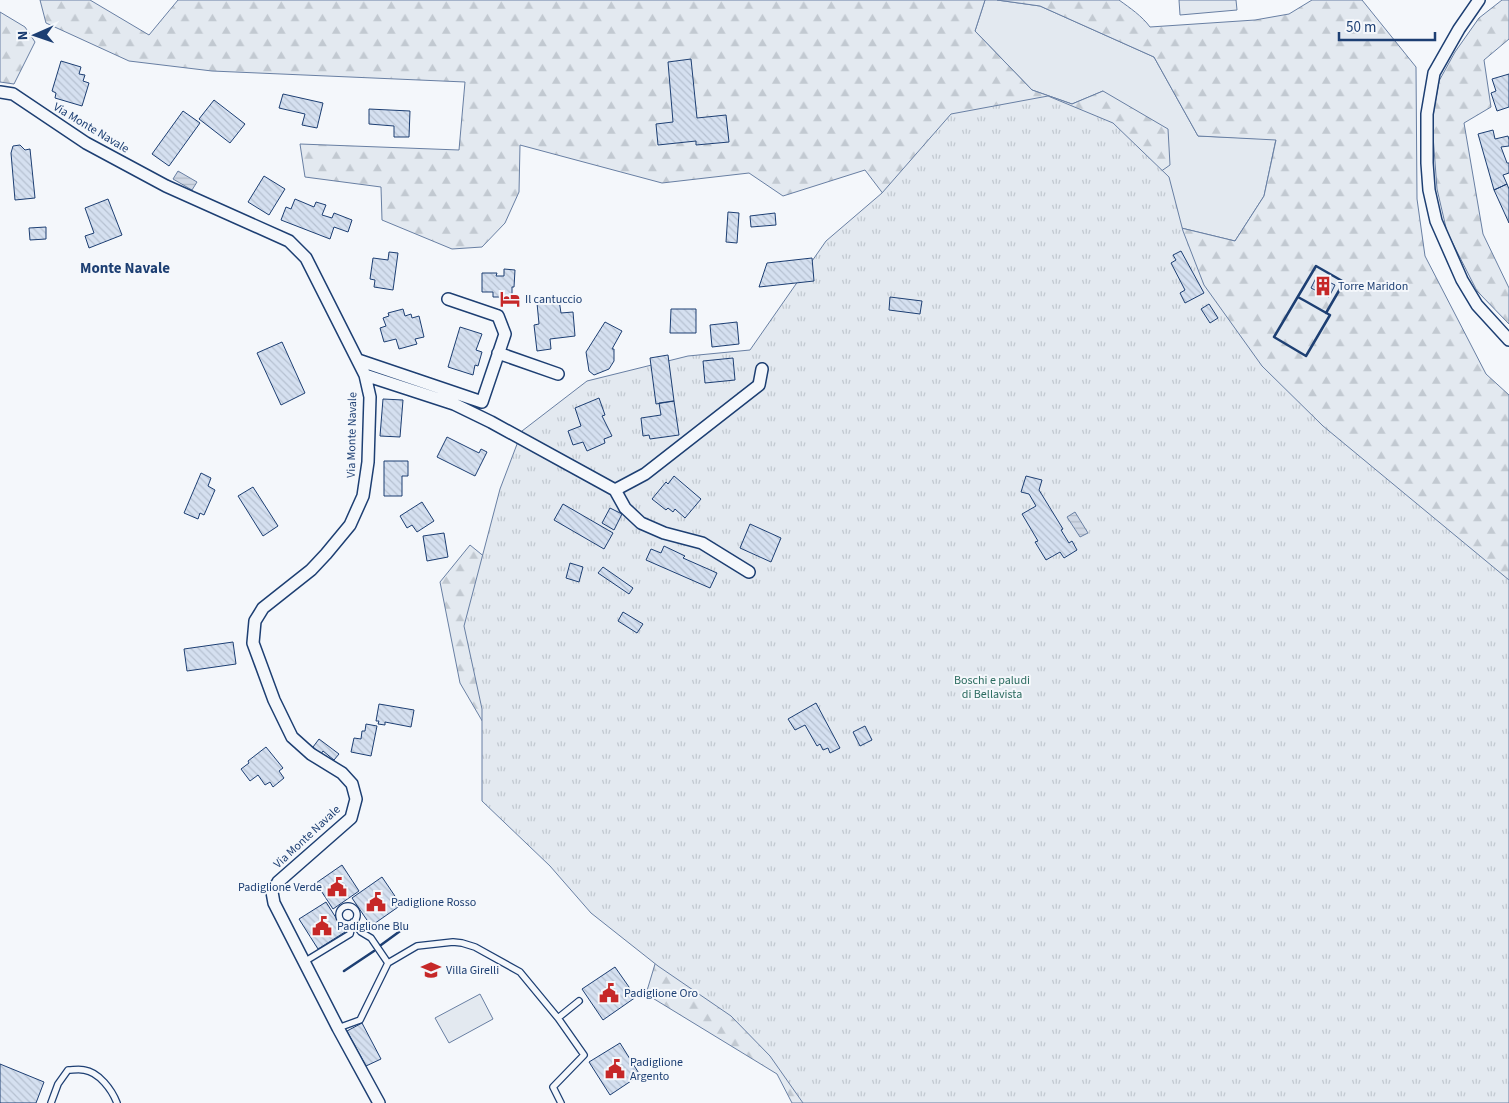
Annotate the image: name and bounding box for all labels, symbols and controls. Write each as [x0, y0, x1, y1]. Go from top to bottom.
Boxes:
north arrow [10, 10, 60, 60]
scale bar [1339, 10, 1435, 42]
text: 50 m [1346, 17, 1376, 38]
text: N [13, 30, 33, 40]
street label: Via Monte Navale [50, 99, 132, 157]
district label: Monte Navale [80, 258, 170, 279]
building icon: Torre Maridon [1312, 275, 1334, 297]
place label: Torre Maridon [1338, 278, 1408, 295]
hotel icon: Il cantuccio [499, 288, 521, 310]
place label: Il cantuccio [525, 291, 582, 308]
street label: Via Monte Navale [343, 392, 361, 478]
park label: Boschi e paludi di Bellavista [954, 672, 1030, 703]
street label: Via Monte Navale [270, 801, 344, 872]
public building icon: Padiglione Verde [326, 876, 348, 898]
place label: Padiglione Verde [238, 879, 322, 896]
public building icon: Padiglione Rosso [365, 891, 387, 913]
place label: Padiglione Rosso [391, 894, 476, 911]
public building icon: Padiglione Blu [311, 915, 333, 937]
place label: Padiglione Blu [337, 918, 409, 935]
school or university icon: Villa Girelli [420, 959, 442, 981]
place label: Villa Girelli [446, 962, 499, 979]
public building icon: Padiglione Oro [598, 982, 620, 1004]
place label: Padiglione Oro [624, 985, 698, 1002]
place label: Padiglione Argento [630, 1054, 683, 1085]
public building icon: Padiglione Argento [604, 1058, 626, 1080]

